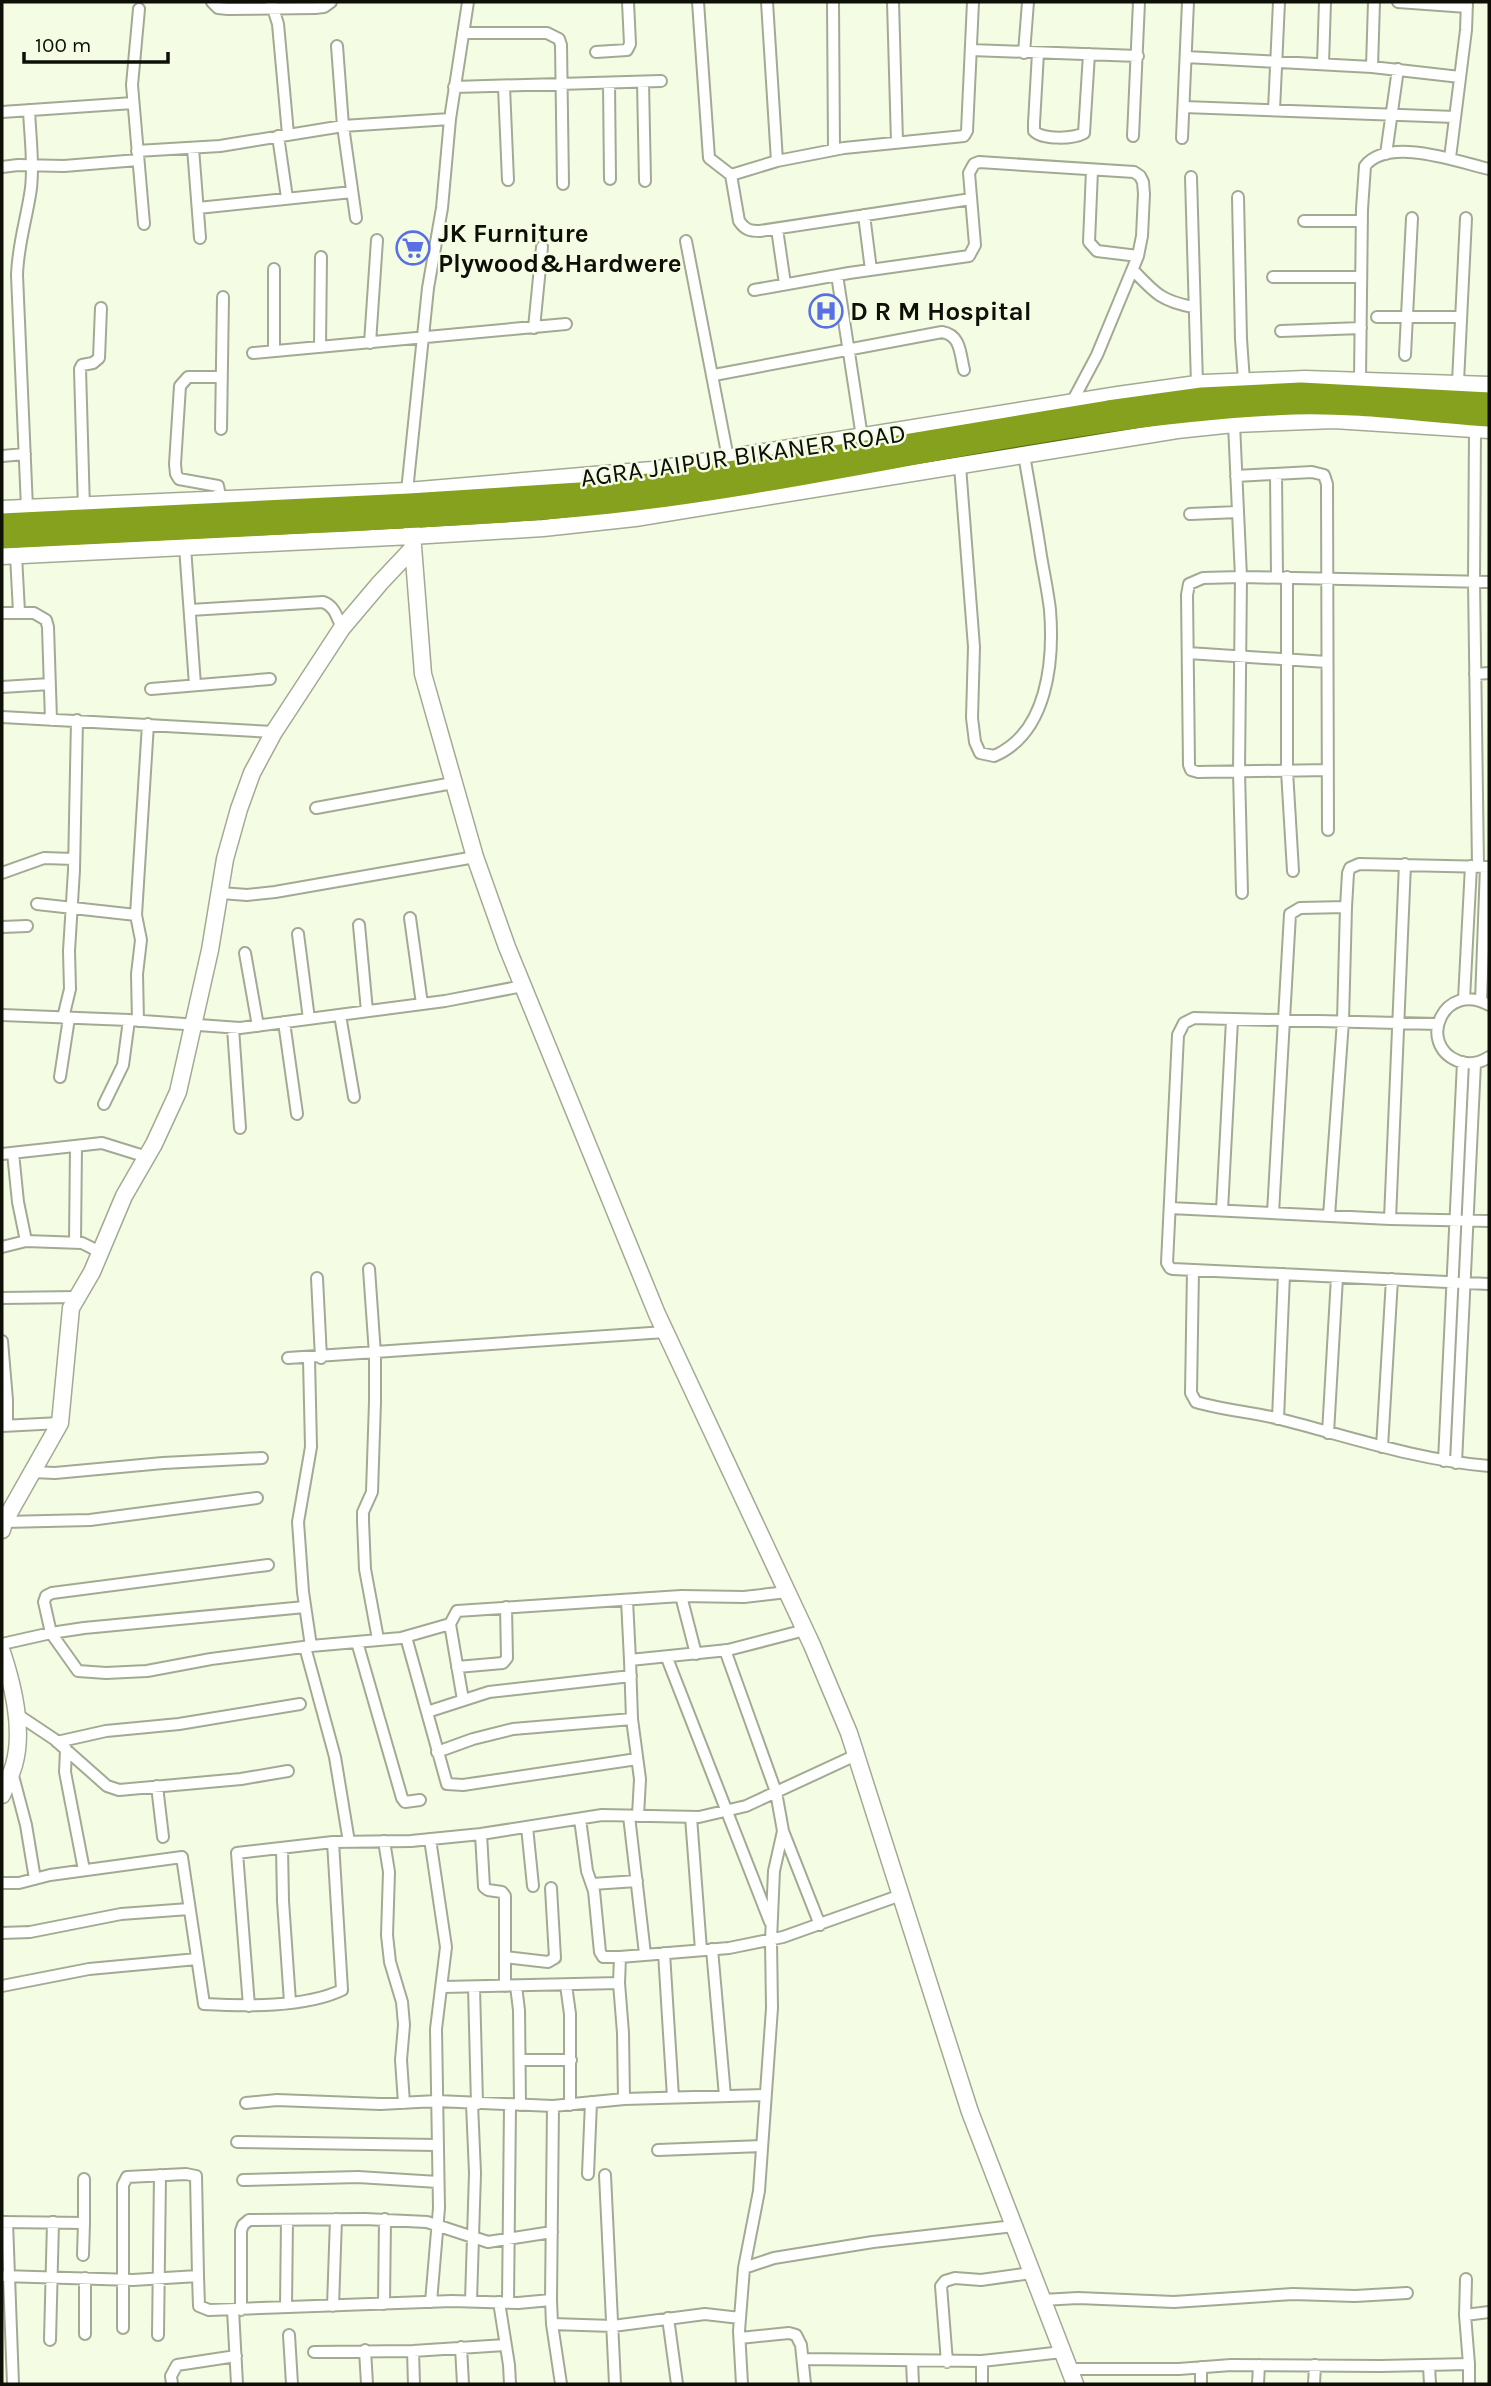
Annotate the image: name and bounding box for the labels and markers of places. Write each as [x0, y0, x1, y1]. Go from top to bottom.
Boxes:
place label: JK Furniture Plywood&Hardwere [438, 218, 682, 279]
supermarket icon: JK Furniture Plywood&Hardwere [394, 229, 432, 267]
hospital icon: D R M Hospital [807, 292, 845, 330]
place label: D R M Hospital [850, 296, 1032, 327]

